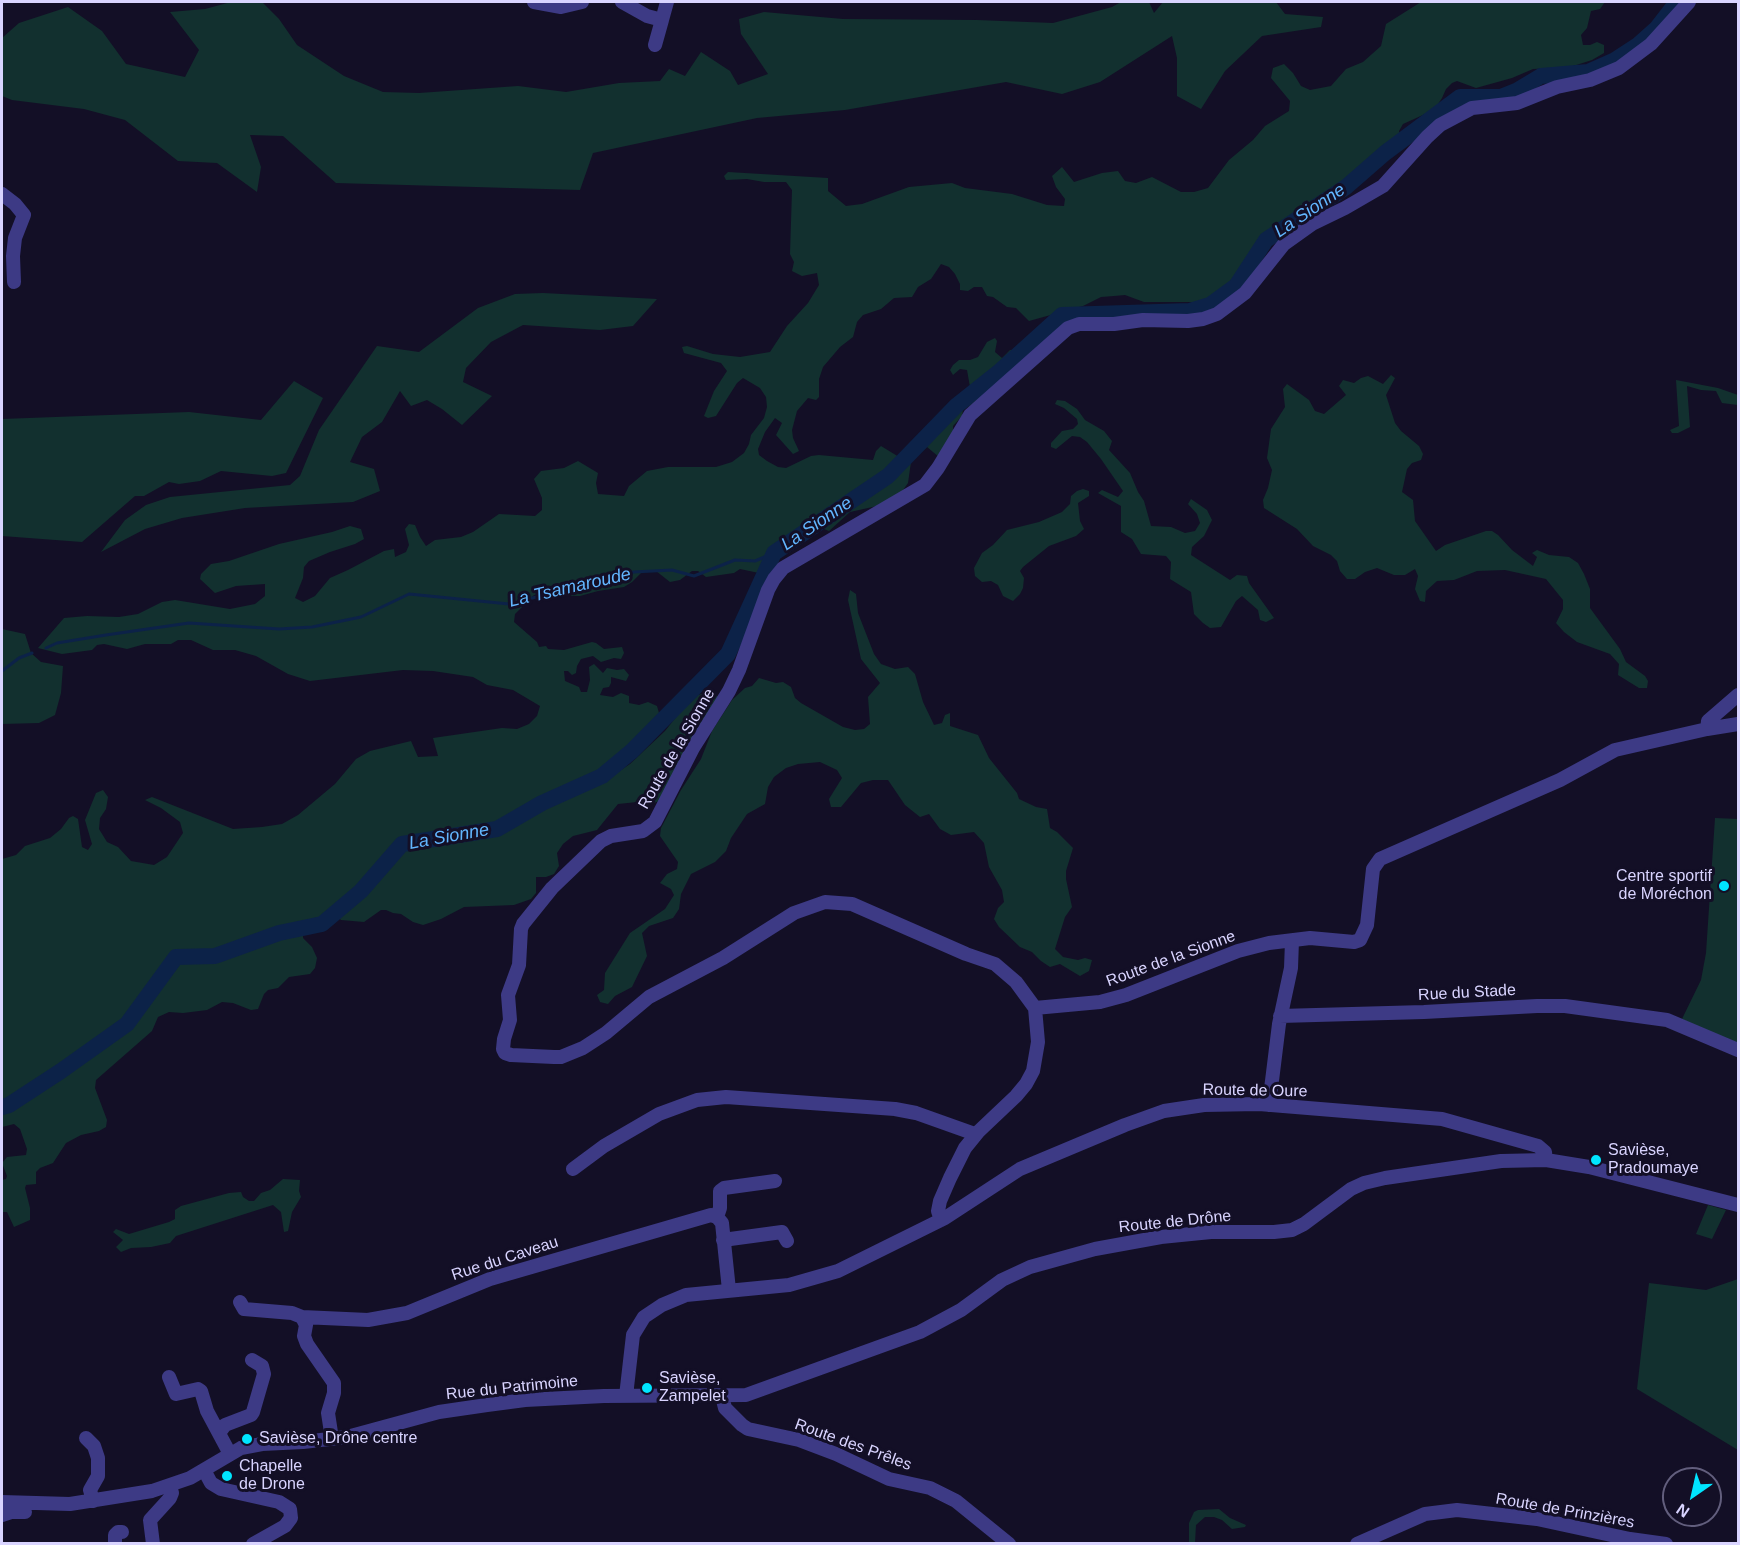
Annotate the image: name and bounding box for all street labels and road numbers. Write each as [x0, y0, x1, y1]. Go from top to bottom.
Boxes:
street label: Route de la Sionne [635, 685, 719, 813]
street label: Route de la Sionne [1104, 927, 1238, 991]
street label: Rue du Stade [1418, 981, 1516, 1005]
street label: Route de Oure [1202, 1080, 1308, 1102]
street label: Route de Drône [1118, 1207, 1232, 1237]
street label: Rue du Caveau [449, 1233, 561, 1285]
street label: Rue du Patrimoine [445, 1372, 579, 1404]
street label: Route des Prêles [792, 1415, 914, 1475]
street label: Route de Prinzières [1494, 1489, 1636, 1533]

